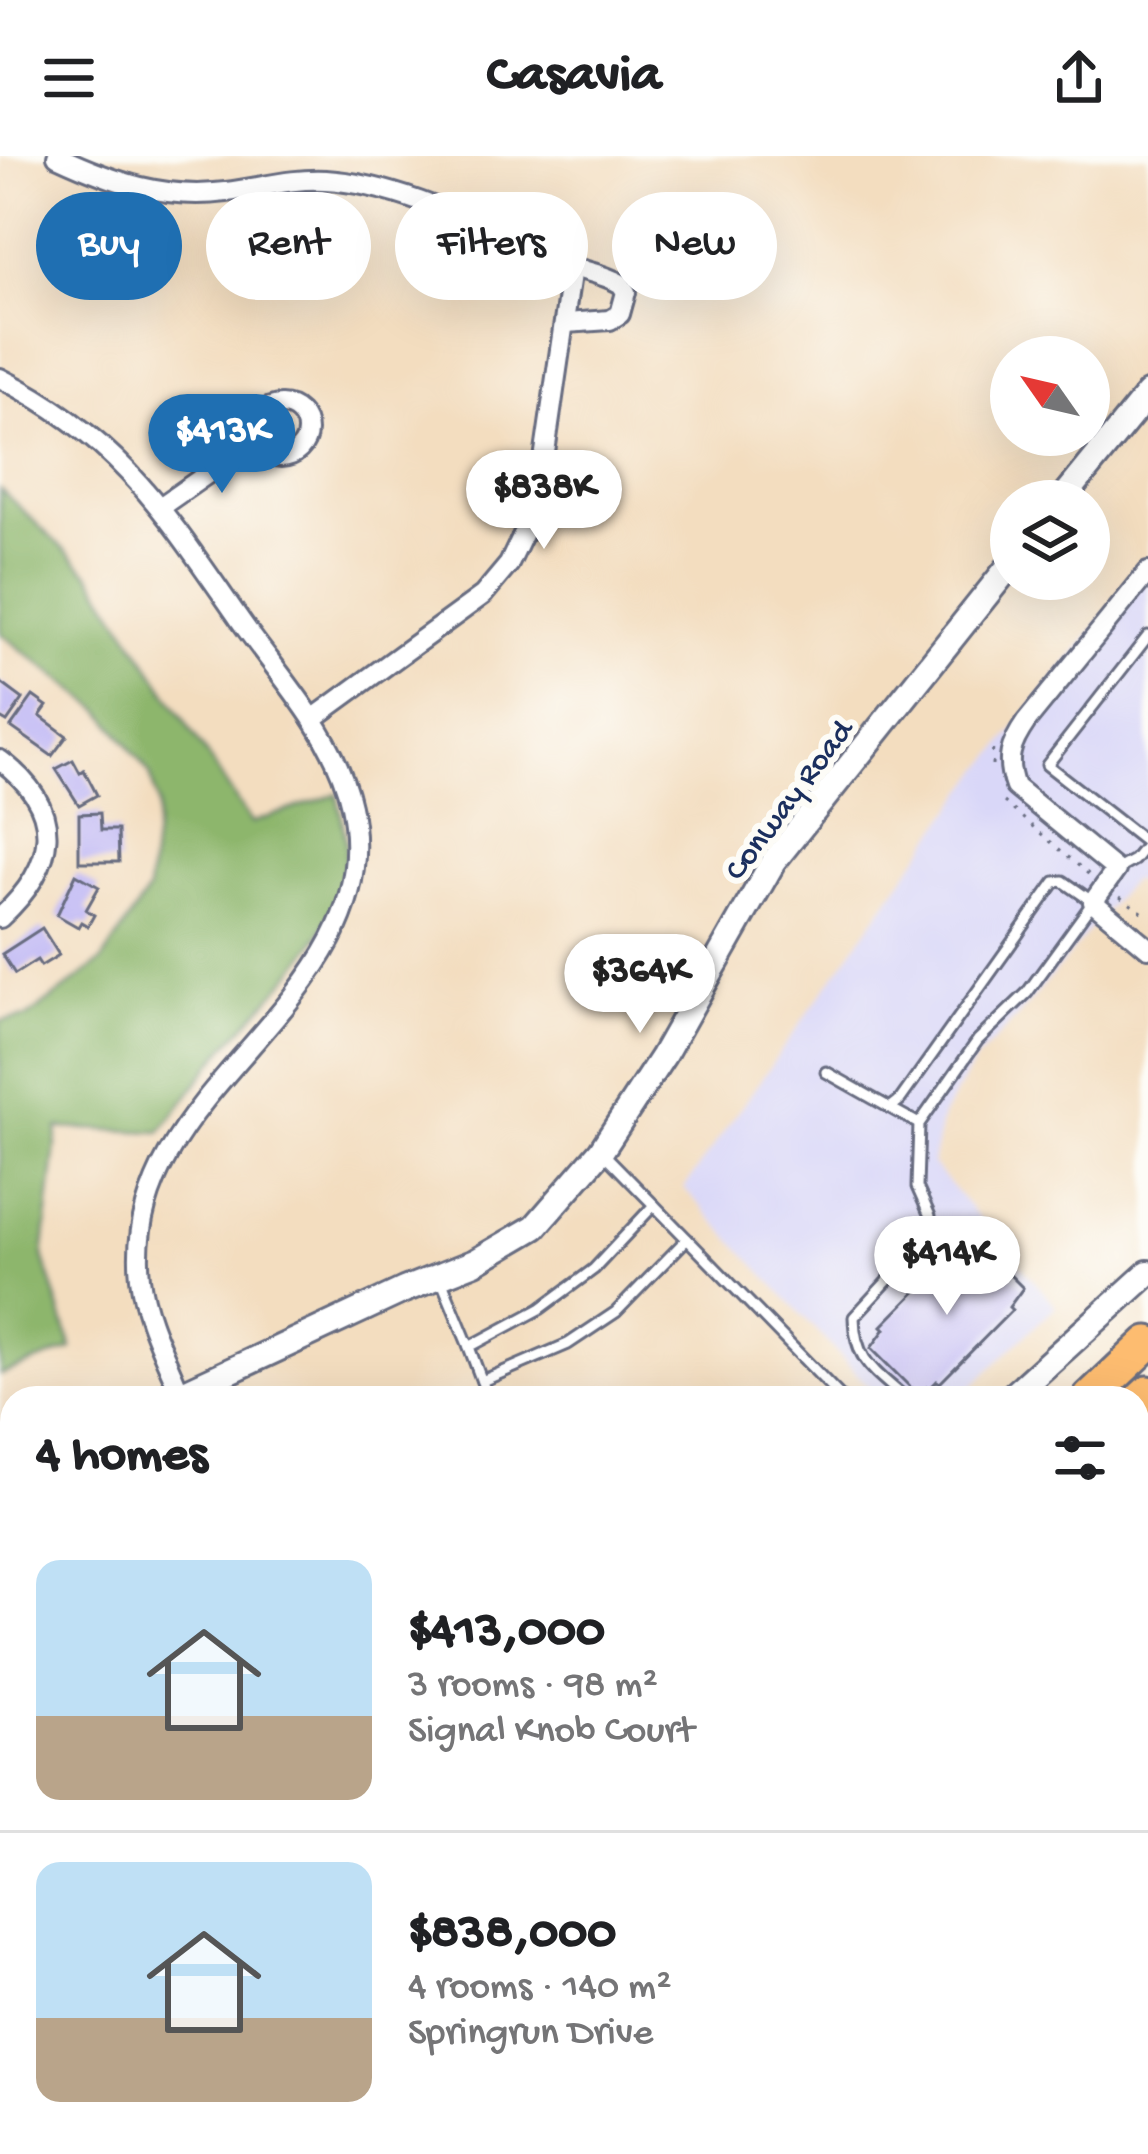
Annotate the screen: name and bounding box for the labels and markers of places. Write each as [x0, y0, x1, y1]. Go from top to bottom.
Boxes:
pin: $413K [138, 394, 306, 496]
pin: $838K [460, 450, 628, 552]
pin: $364K [556, 934, 724, 1036]
pin: $414K [863, 1216, 1031, 1318]

